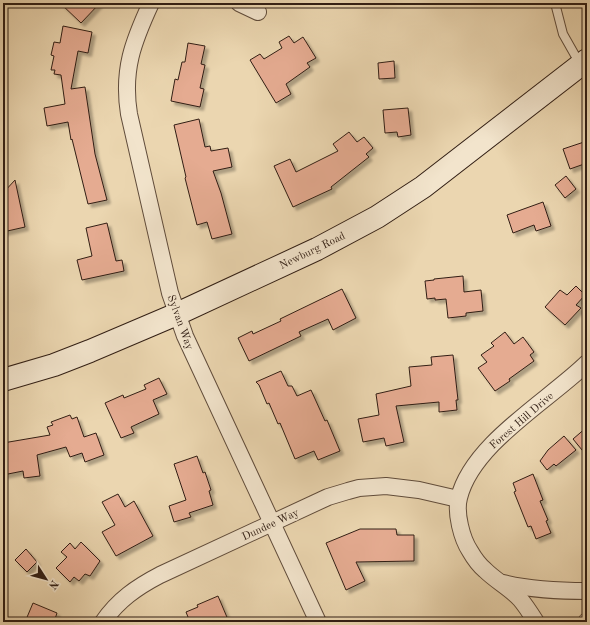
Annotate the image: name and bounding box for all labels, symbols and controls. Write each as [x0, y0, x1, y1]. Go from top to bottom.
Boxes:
street label: Newburg Road [278, 231, 347, 272]
street label: Sylvan Way [165, 294, 195, 352]
street label: Forest Hill Drive [488, 391, 556, 452]
street label: Dundee Way [241, 507, 301, 543]
north arrow [26, 559, 66, 599]
text: N [46, 577, 60, 591]

